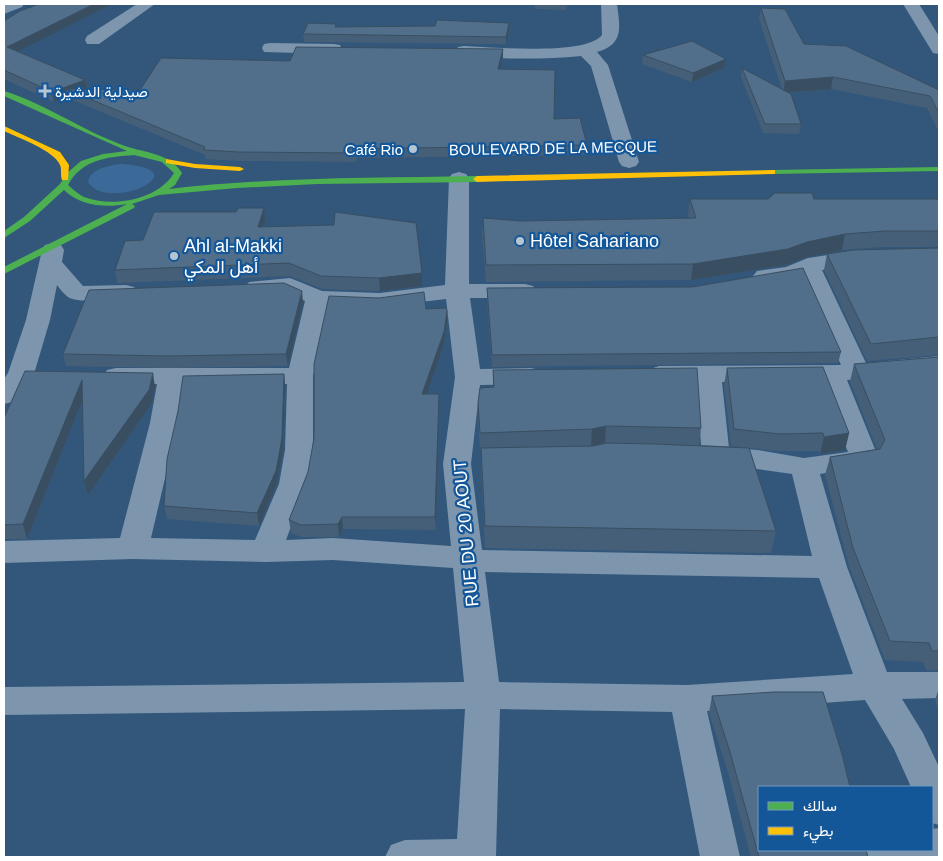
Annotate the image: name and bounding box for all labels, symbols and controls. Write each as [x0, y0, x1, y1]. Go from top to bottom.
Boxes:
place label: صيدلية الدشيرة [55, 83, 148, 101]
marker: صيدلية الدشيرة [39, 85, 51, 97]
street label: BOULEVARD DE LA MECQUE [449, 138, 657, 158]
place label: Café Rio [345, 141, 403, 158]
marker: Café Rio [407, 143, 419, 155]
place label: Hôtel Sahariano [530, 231, 659, 251]
marker: Hôtel Sahariano [514, 235, 526, 247]
place label: Ahl al-Makki أهل المكي [184, 236, 282, 282]
marker: Ahl al-Makki أهل المكي [168, 250, 180, 262]
street label: RUE DU 20 AOUT [450, 458, 482, 608]
legend [758, 786, 933, 851]
text: سالك [803, 797, 837, 814]
text: بطيء [803, 822, 833, 844]

